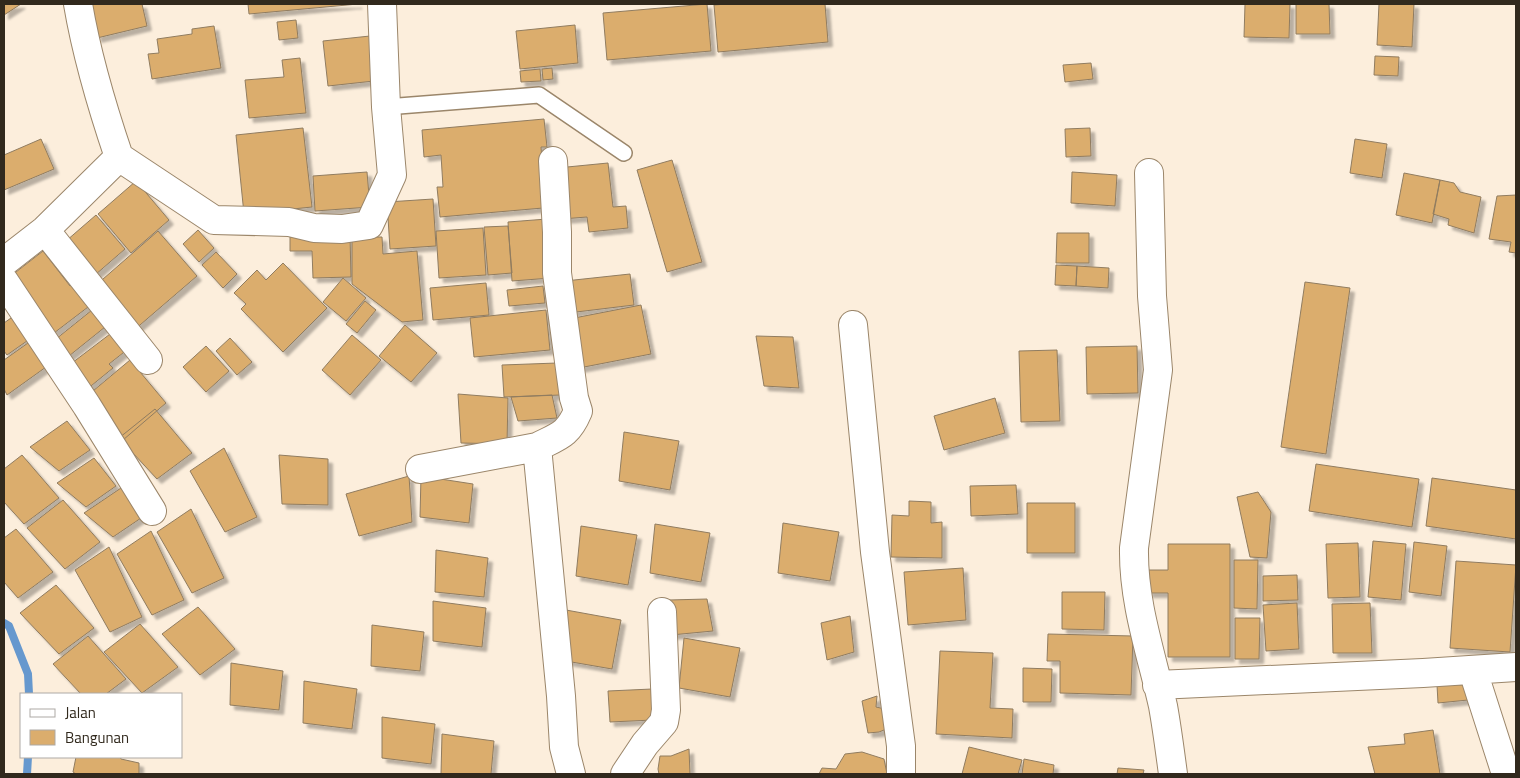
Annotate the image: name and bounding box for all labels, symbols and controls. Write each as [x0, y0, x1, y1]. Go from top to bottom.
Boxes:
legend [20, 693, 182, 758]
text: Jalan [65, 701, 96, 724]
text: Bangunan [65, 726, 129, 749]

